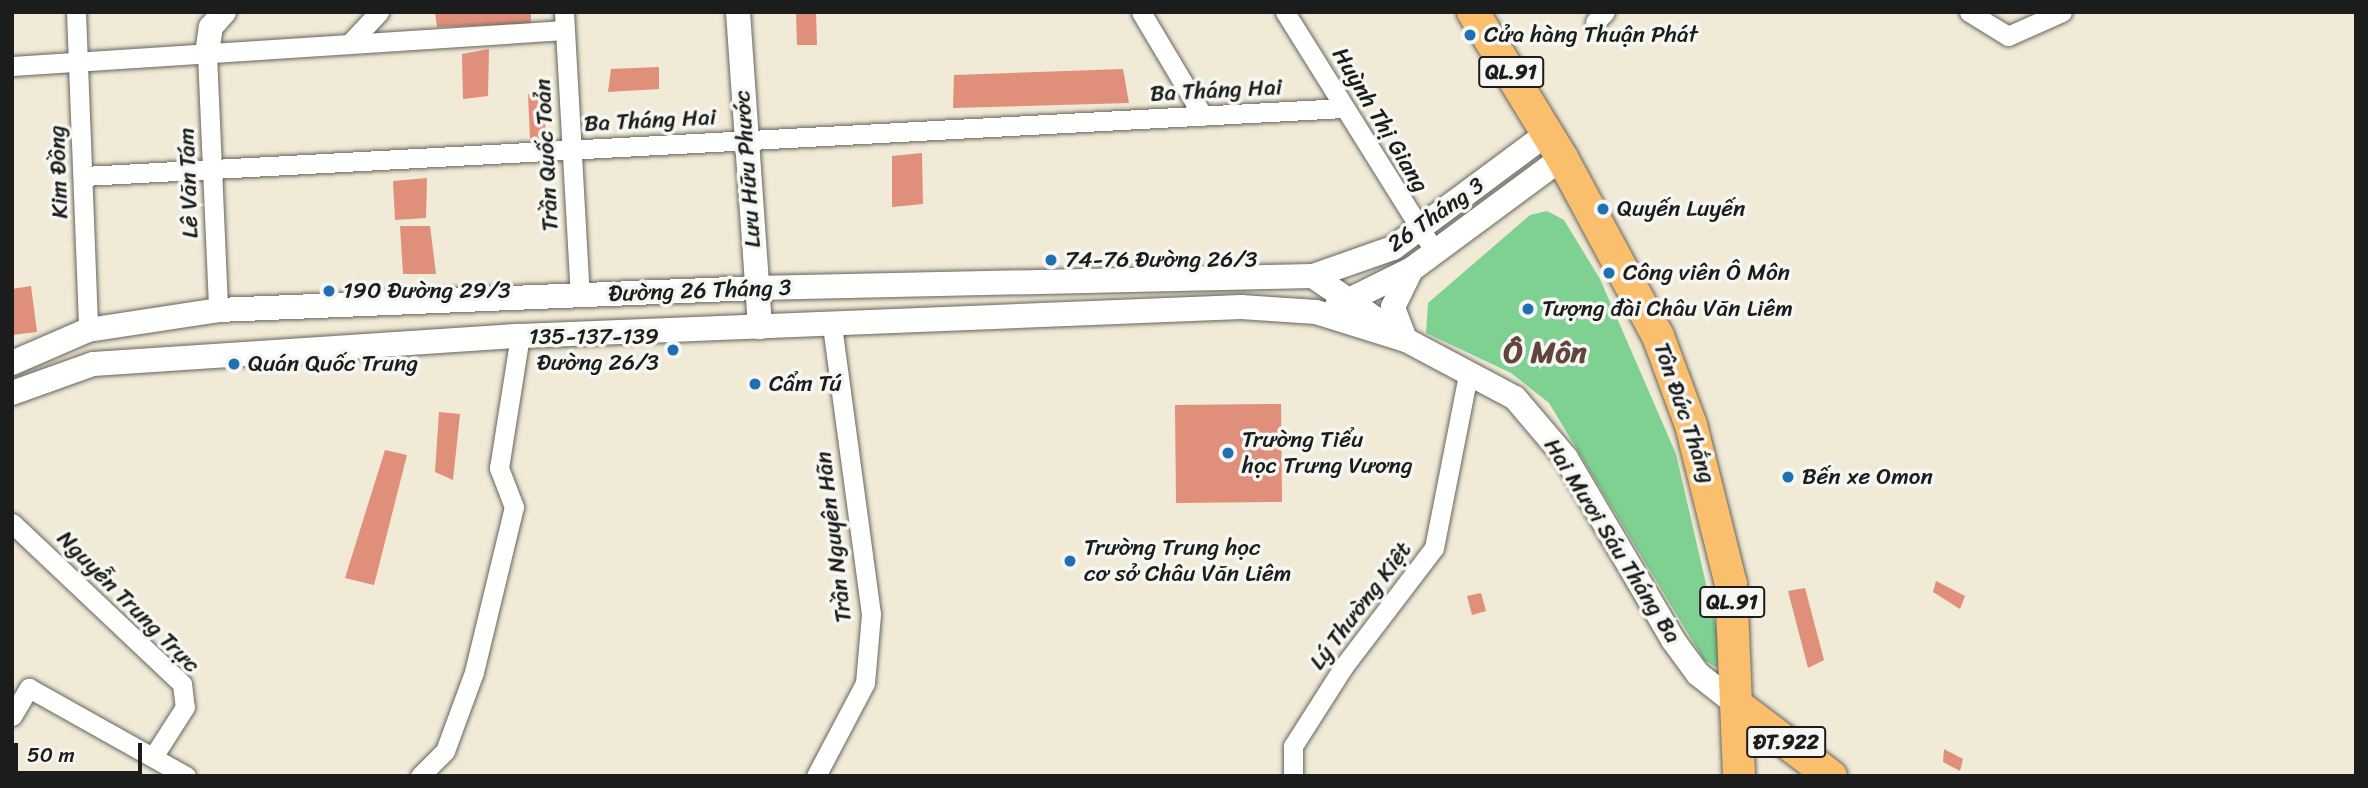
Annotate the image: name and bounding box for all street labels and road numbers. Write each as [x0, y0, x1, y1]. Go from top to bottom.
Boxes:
street label: Huỳnh Thị Giang [1326, 42, 1434, 198]
road number: QL.91 [1478, 55, 1544, 90]
street label: Ba Tháng Hai [1149, 74, 1283, 108]
street label: Trần Quốc Toản [529, 78, 565, 232]
street label: Lưu Hữu Phước [729, 89, 767, 249]
street label: Ba Tháng Hai [583, 104, 717, 138]
street label: Kim Đồng [44, 125, 74, 219]
street label: Lê Văn Tám [173, 127, 205, 239]
street label: 26 Tháng 3 [1382, 172, 1490, 258]
street label: Đường 26 Tháng 3 [608, 274, 792, 308]
street label: Tôn Đức Thắng [1647, 339, 1721, 487]
street label: Hai Mươi Sáu Tháng Ba [1538, 434, 1686, 648]
street label: Trần Nguyên Hãn [810, 450, 858, 624]
street label: Nguyễn Trung Trực [51, 525, 205, 679]
street label: Lý Thường Kiệt [1304, 536, 1418, 676]
road number: QL.91 [1699, 584, 1765, 620]
road number: ĐT.922 [1746, 724, 1826, 760]

